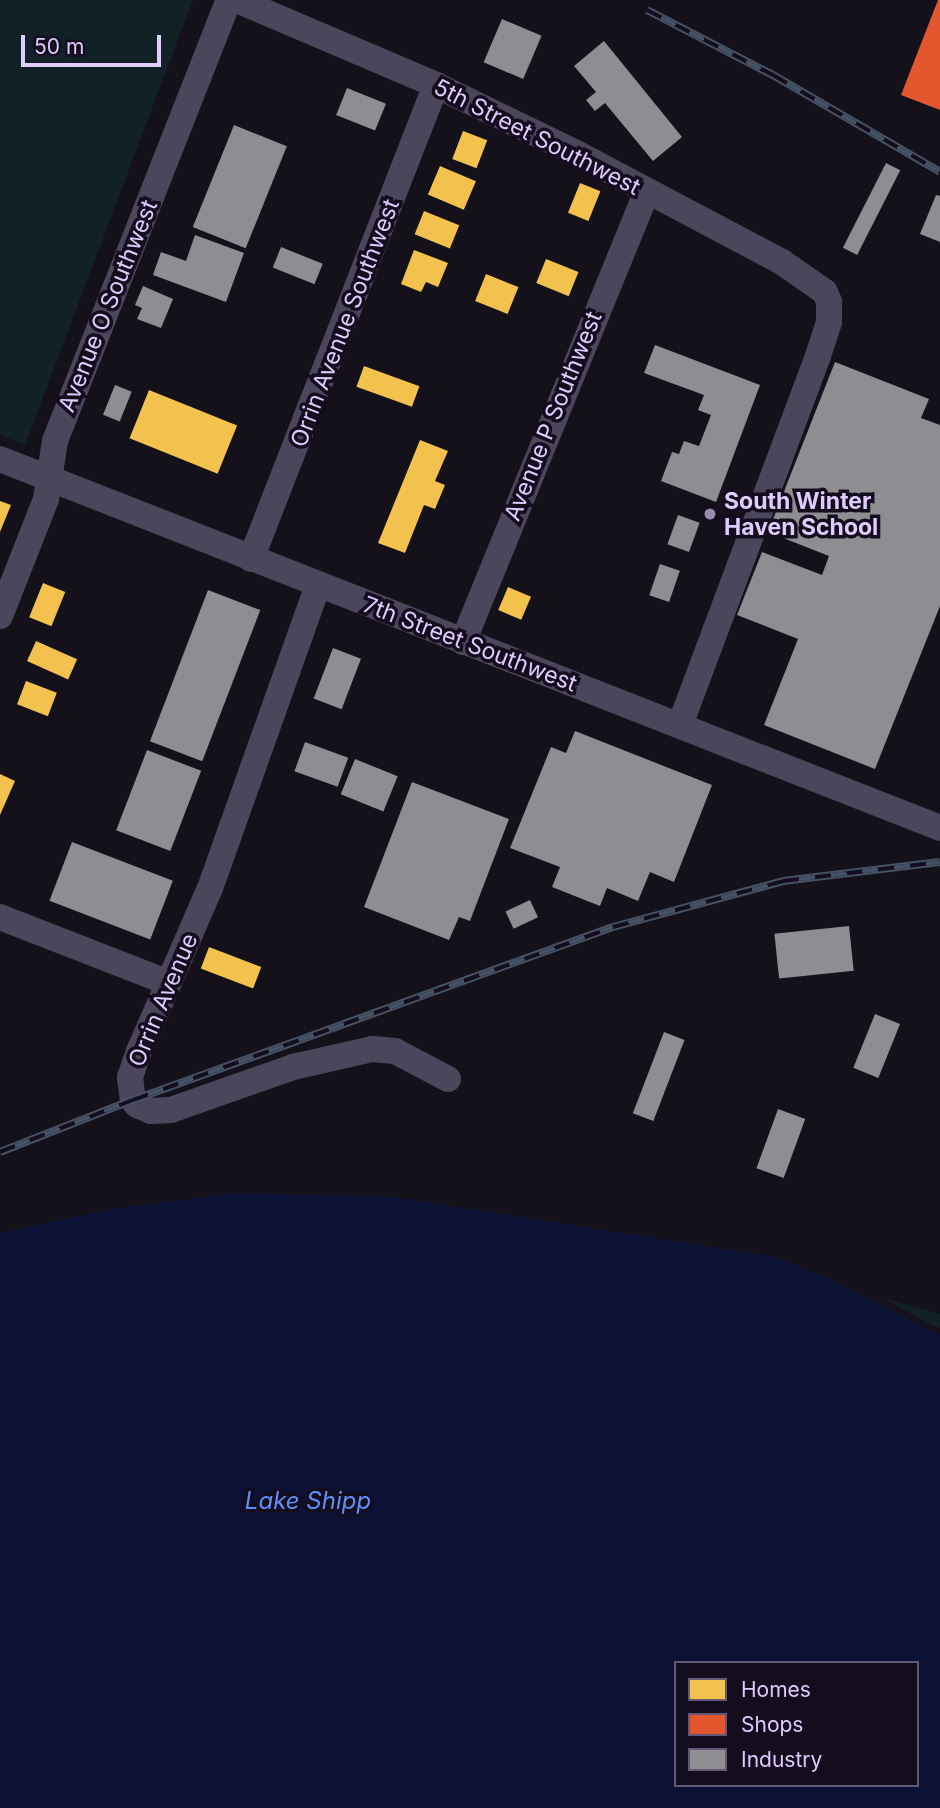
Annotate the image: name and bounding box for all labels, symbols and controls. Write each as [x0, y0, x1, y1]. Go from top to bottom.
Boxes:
scale bar [24, 21, 164, 65]
text: 50 m [34, 34, 84, 59]
street label: 5th Street Southwest [429, 73, 645, 201]
street label: Orrin Avenue Southwest [285, 195, 405, 451]
street label: Avenue O Southwest [53, 196, 163, 416]
street label: Avenue P Southwest [498, 307, 608, 525]
place label: South Winter Haven School [724, 487, 878, 541]
marker: South Winter Haven School [702, 506, 718, 522]
street label: 7th Street Southwest [359, 590, 581, 698]
street label: Orrin Avenue [123, 929, 203, 1071]
water label: Lake Shipp [245, 1487, 371, 1515]
legend [674, 1661, 919, 1787]
text: Homes [741, 1677, 811, 1702]
text: Shops [741, 1712, 803, 1737]
text: Industry [741, 1747, 822, 1772]

